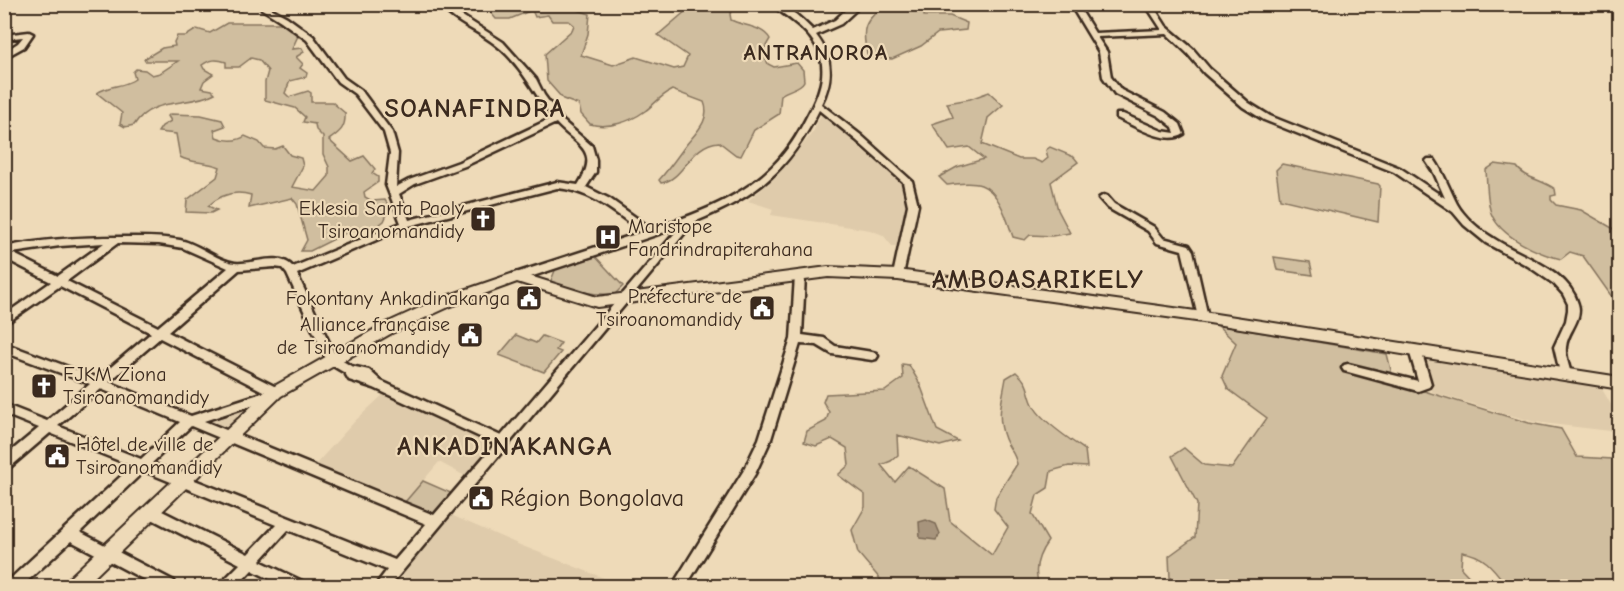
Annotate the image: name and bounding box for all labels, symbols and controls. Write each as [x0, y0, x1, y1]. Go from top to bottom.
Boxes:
district label: ANTRANOROA [743, 40, 889, 66]
district label: SOANAFINDRA [384, 94, 566, 124]
place label: Eklesia Santa Paoly Tsiroanomandidy [299, 197, 464, 243]
church icon: Eklesia Santa Paoly Tsiroanomandidy [468, 204, 498, 234]
place label: Maristope Fandrindrapiterahana [628, 215, 813, 261]
hospital icon: Maristope Fandrindrapiterahana [593, 222, 623, 252]
district label: AMBOASARIKELY [932, 265, 1144, 295]
public building icon: Fokontany Ankadinakanga [514, 283, 544, 313]
place label: Préfecture de Tsiroanomandidy [596, 285, 742, 331]
place label: Fokontany Ankadinakanga [286, 287, 510, 310]
public building icon: Préfecture de Tsiroanomandidy [747, 293, 777, 323]
place label: Alliance française de Tsiroanomandidy [277, 313, 450, 359]
public building icon: Alliance française de Tsiroanomandidy [455, 320, 485, 350]
place label: FJKM Ziona Tsiroanomandidy [63, 363, 209, 409]
church icon: FJKM Ziona Tsiroanomandidy [29, 371, 59, 401]
district label: ANKADINAKANGA [397, 432, 613, 462]
place label: Hôtel de ville de Tsiroanomandidy [76, 433, 222, 479]
public building icon: Hôtel de ville de Tsiroanomandidy [42, 441, 72, 471]
public building icon: Région Bongolava [466, 483, 496, 513]
place label: Région Bongolava [500, 484, 684, 512]

